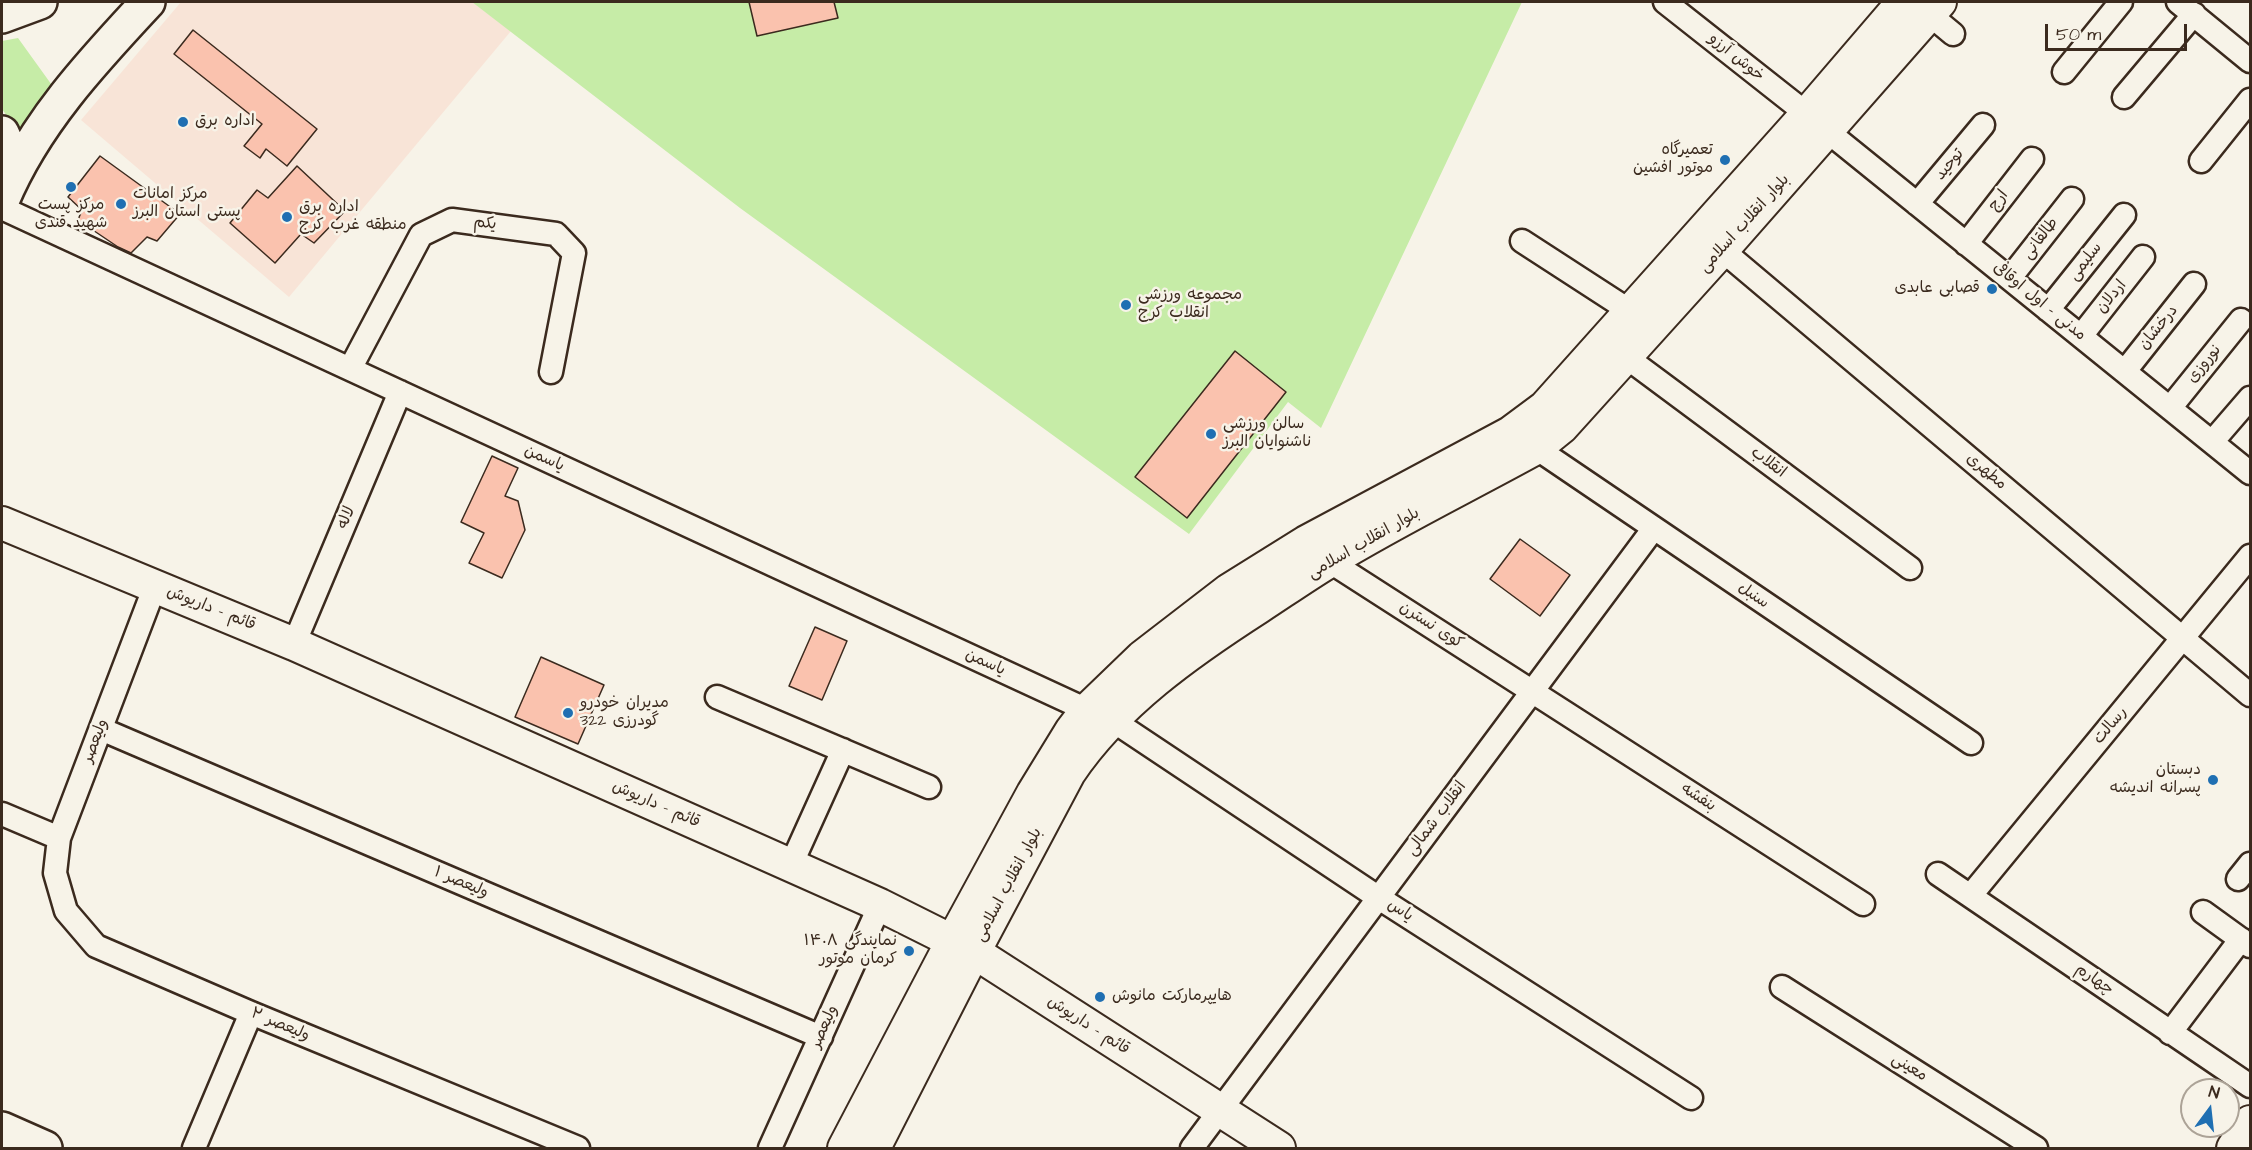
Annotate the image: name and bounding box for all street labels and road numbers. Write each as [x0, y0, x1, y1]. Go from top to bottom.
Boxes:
street label: خوش آرزو [1704, 30, 1768, 86]
street label: توحید [1931, 145, 1969, 185]
street label: بلوار انقلاب اسلامی [1696, 171, 1794, 277]
street label: ارج [1985, 187, 2013, 215]
street label: یکم [473, 213, 497, 235]
street label: طالقانی [2019, 214, 2063, 264]
street label: سلیمی [2065, 239, 2107, 285]
street label: مدنی - اول اوقافی [1989, 259, 2089, 345]
street label: اردلان [2093, 276, 2131, 318]
street label: درخشان [2135, 302, 2183, 354]
street label: نوروزی [2184, 341, 2226, 387]
street label: یاسمن [521, 441, 567, 477]
street label: انقلاب [1746, 443, 1790, 483]
street label: مطهری [1962, 450, 2010, 494]
street label: لاله [334, 504, 360, 532]
street label: بلوار انقلاب اسلامی [1305, 504, 1423, 584]
street label: سنبل [1734, 579, 1772, 613]
street label: قائم - داریوش [164, 582, 258, 636]
street label: کوی نسترن [1395, 598, 1467, 654]
street label: یاسمن [962, 645, 1008, 681]
street label: رسالت [2090, 703, 2132, 749]
street label: ولیعصر [79, 717, 113, 765]
street label: قائم - داریوش [609, 777, 703, 833]
street label: انقلاب شمالی [1403, 778, 1471, 860]
street label: بنفشه [1677, 780, 1719, 816]
street label: بلوار انقلاب اسلامی [971, 825, 1047, 945]
street label: ولیعصر ۱ [431, 863, 491, 903]
street label: یاس [1383, 896, 1417, 926]
street label: چهارم [2071, 960, 2117, 1000]
street label: قائم - داریوش [1043, 992, 1133, 1060]
street label: ولیعصر [807, 1002, 843, 1052]
street label: ولیعصر ۲ [248, 1004, 312, 1046]
street label: معینی [1888, 1050, 1930, 1086]

